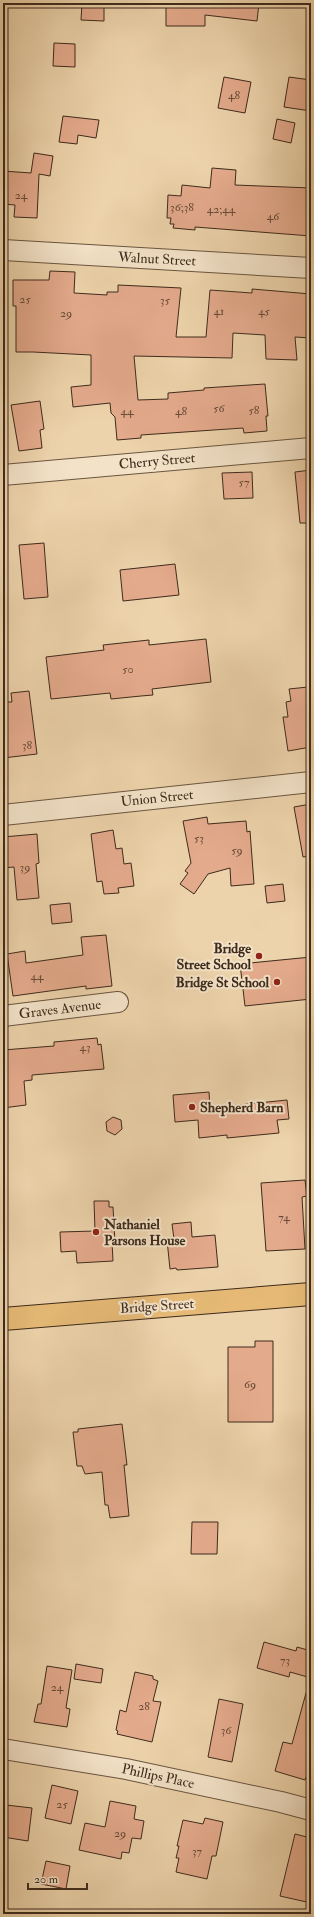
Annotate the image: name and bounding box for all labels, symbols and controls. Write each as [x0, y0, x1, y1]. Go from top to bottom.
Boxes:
house number: 48 [228, 88, 240, 103]
house number: 24 [15, 188, 28, 203]
house number: 36;38 [170, 200, 194, 215]
house number: 42;44 [207, 202, 236, 217]
house number: 46 [267, 209, 280, 224]
street label: Walnut Street [117, 248, 197, 270]
house number: 25 [19, 292, 31, 307]
house number: 35 [160, 293, 171, 308]
house number: 41 [214, 304, 224, 319]
house number: 45 [258, 304, 271, 319]
house number: 29 [60, 306, 72, 321]
house number: 56 [213, 401, 226, 416]
house number: 58 [249, 403, 260, 418]
house number: 44 [121, 404, 134, 419]
house number: 48 [175, 404, 187, 419]
street label: Cherry Street [118, 449, 197, 474]
house number: 57 [239, 475, 250, 490]
house number: 50 [122, 662, 134, 677]
house number: 38 [22, 738, 32, 753]
street label: Union Street [120, 786, 195, 810]
house number: 53 [194, 831, 204, 846]
house number: 59 [231, 843, 243, 858]
house number: 39 [20, 860, 30, 875]
place label: Bridge Street School [177, 940, 251, 973]
marker: Bridge Street School [254, 951, 264, 961]
house number: 44 [31, 969, 44, 984]
place label: Bridge St School [175, 974, 269, 992]
marker: Bridge St School [272, 977, 282, 987]
street label: Graves Avenue [18, 996, 102, 1022]
house number: 43 [79, 1040, 91, 1055]
place label: Shepherd Barn [200, 1099, 284, 1117]
marker: Shepherd Barn [187, 1102, 197, 1112]
house number: 74 [278, 1210, 290, 1225]
place label: Nathaniel Parsons House [103, 1216, 185, 1249]
marker: Nathaniel Parsons House [91, 1227, 101, 1237]
street label: Bridge Street [119, 1295, 195, 1317]
house number: 69 [244, 1377, 256, 1392]
house number: 73 [280, 1653, 290, 1668]
house number: 24 [51, 1680, 64, 1695]
house number: 28 [138, 1699, 150, 1714]
house number: 36 [221, 1723, 232, 1738]
street label: Phillips Place [120, 1760, 196, 1793]
house number: 25 [56, 1797, 68, 1812]
house number: 29 [114, 1826, 126, 1841]
house number: 37 [192, 1844, 203, 1859]
scale bar [28, 1865, 87, 1891]
text: 20 m [34, 1872, 59, 1887]

